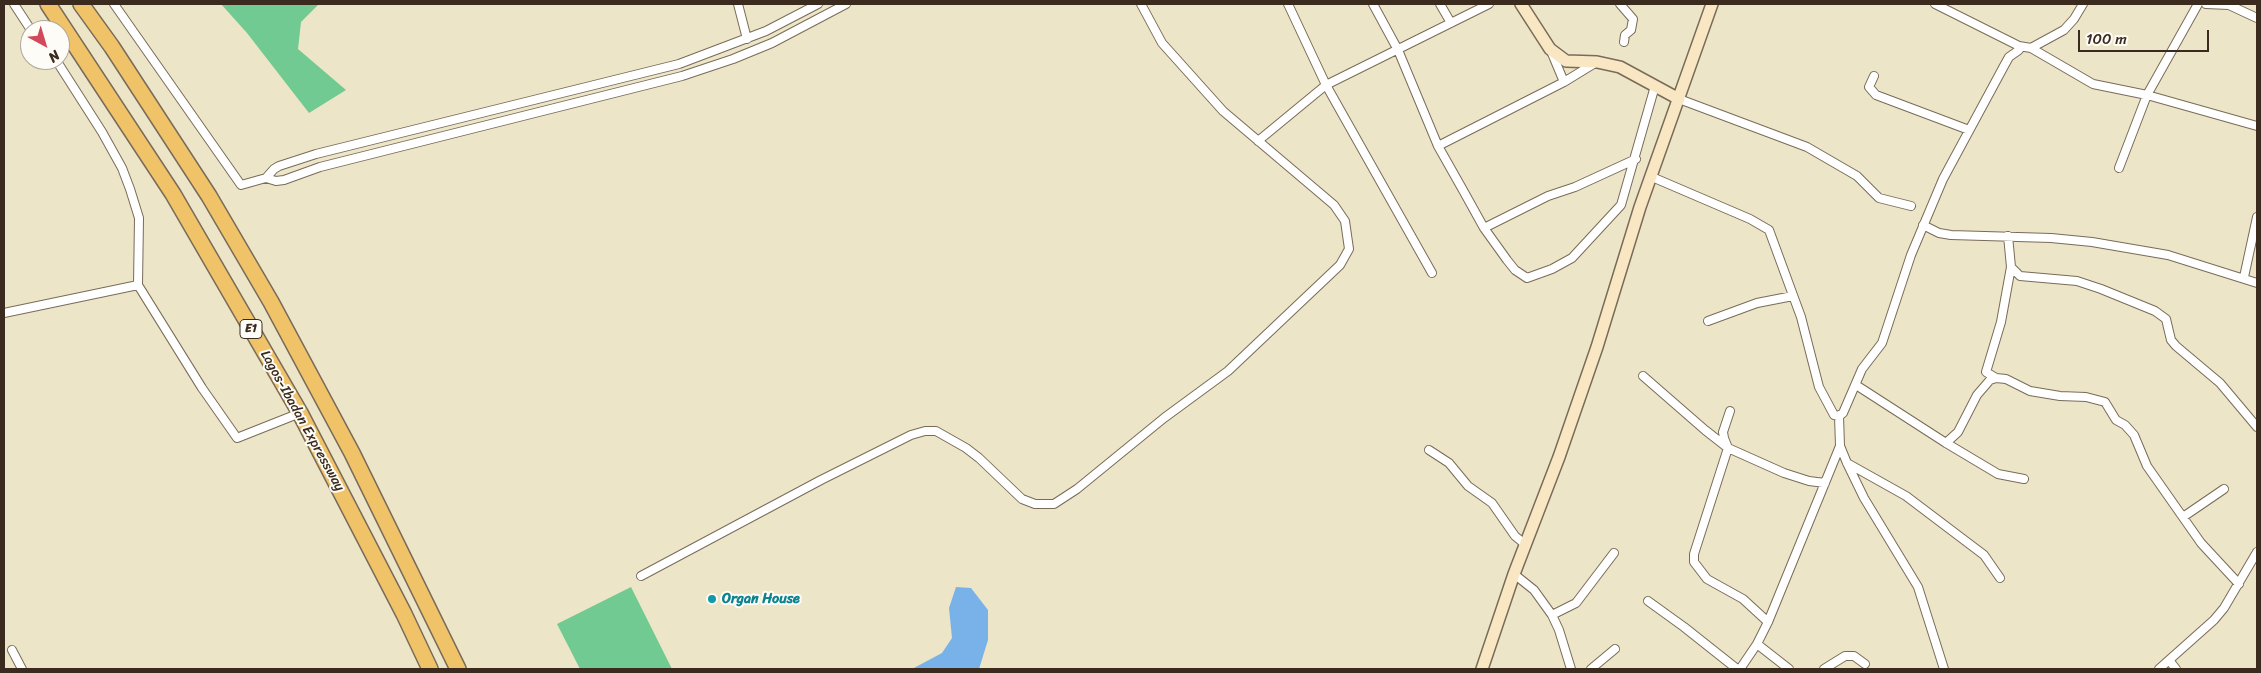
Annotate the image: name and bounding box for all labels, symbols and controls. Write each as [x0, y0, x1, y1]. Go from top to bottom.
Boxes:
north arrow [20, 20, 70, 70]
scale bar [2081, 20, 2212, 52]
text: 100 m [2086, 26, 2127, 52]
text: N [42, 43, 66, 69]
road number: E1 [240, 320, 262, 338]
street label: Lagos-Ibadan Expressway [256, 348, 348, 494]
place label: Organ House [722, 591, 800, 607]
marker: Organ House [706, 593, 718, 605]

